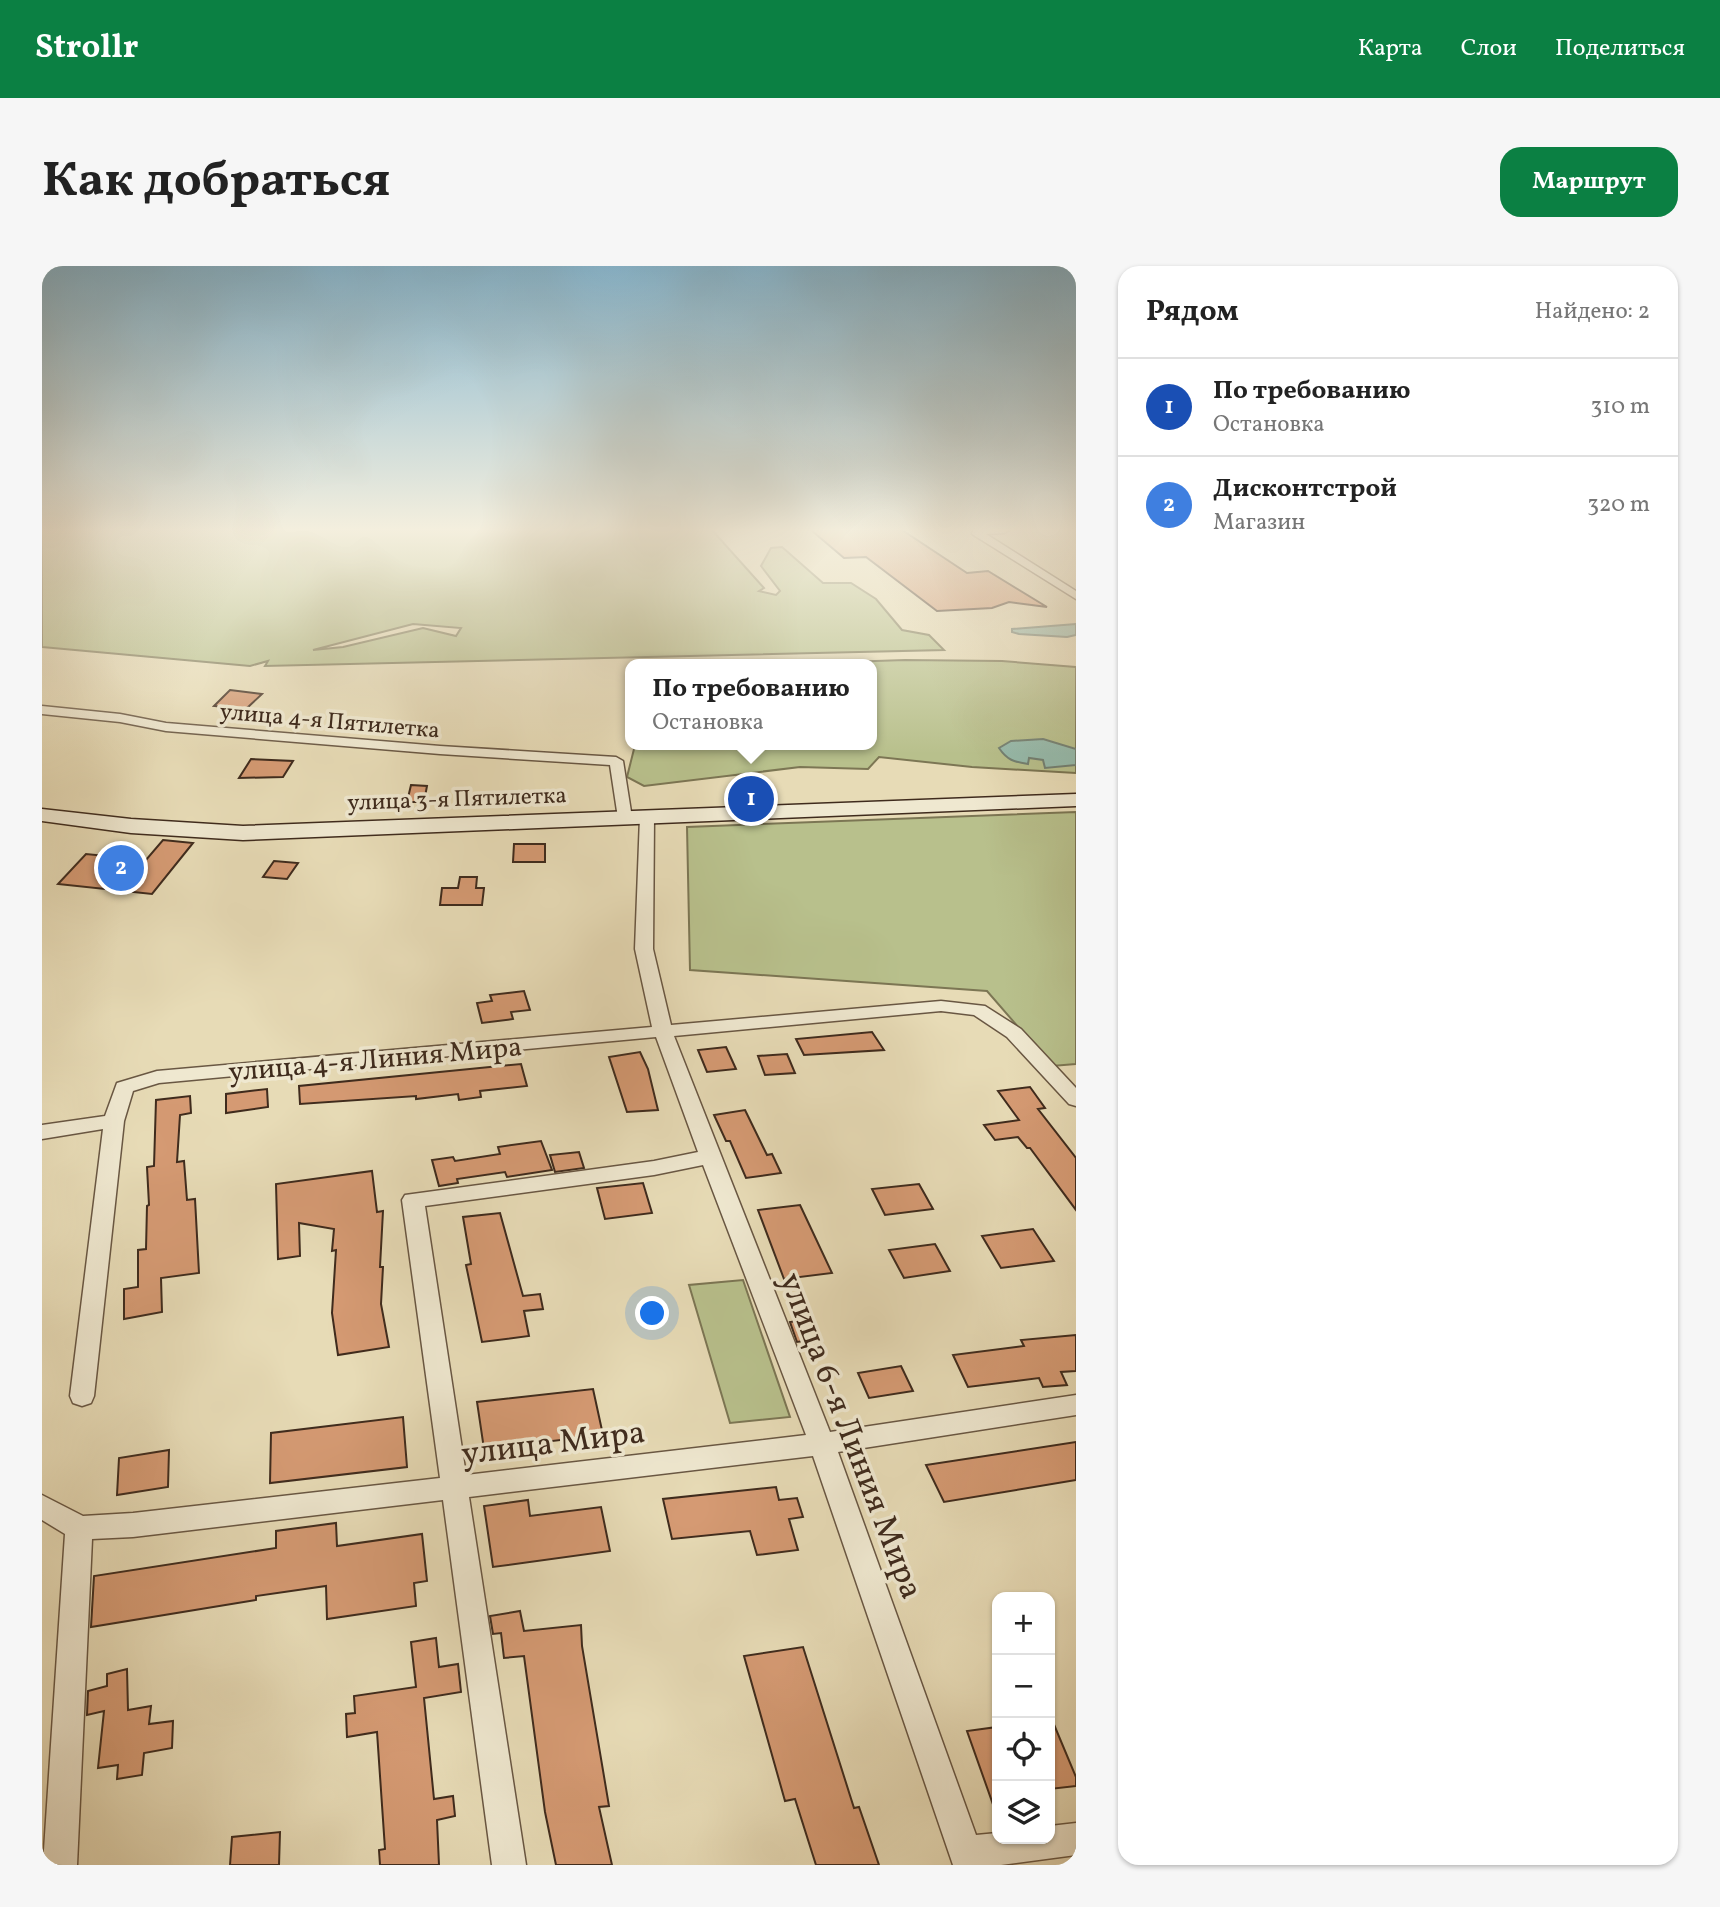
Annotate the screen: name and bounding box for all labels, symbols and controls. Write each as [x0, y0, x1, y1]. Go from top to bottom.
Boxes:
text: Strollr [35, 26, 138, 72]
text: Карта [1358, 32, 1423, 66]
text: Слои [1461, 32, 1517, 66]
text: Поделиться [1555, 32, 1685, 66]
button: Маршрут [1500, 147, 1678, 217]
text: Как добраться [42, 148, 390, 217]
text: Рядом [1146, 291, 1239, 333]
text: Найдено: 2 [1535, 296, 1650, 328]
text: По требованию [1213, 373, 1410, 409]
text: 1 [1164, 391, 1174, 423]
text: 310 m [1590, 391, 1650, 423]
text: Остановка [1213, 409, 1325, 441]
text: Дисконтстрой [1213, 471, 1397, 507]
text: 2 [1163, 489, 1175, 521]
text: 320 m [1587, 489, 1650, 521]
text: Магазин [1213, 507, 1305, 539]
popup [625, 659, 877, 750]
text: По требованию [652, 671, 850, 707]
street label: улица 4-я Пятилетка [218, 696, 441, 748]
text: Остановка [652, 707, 764, 739]
pin: 1 [728, 773, 774, 825]
street label: улица 3-я Пятилетка [347, 780, 567, 820]
pin: 2 [98, 842, 144, 894]
street label: улица 4-я Линия Мира [227, 1028, 524, 1093]
street label: улица 6-я Линия Мира [766, 1267, 933, 1606]
your location [635, 1296, 669, 1330]
street label: улица Мира [459, 1411, 648, 1479]
map controls [992, 1592, 1055, 1844]
button: + [992, 1592, 1055, 1655]
button: − [992, 1655, 1055, 1718]
button: locate [992, 1718, 1055, 1781]
button: layers [992, 1781, 1055, 1844]

